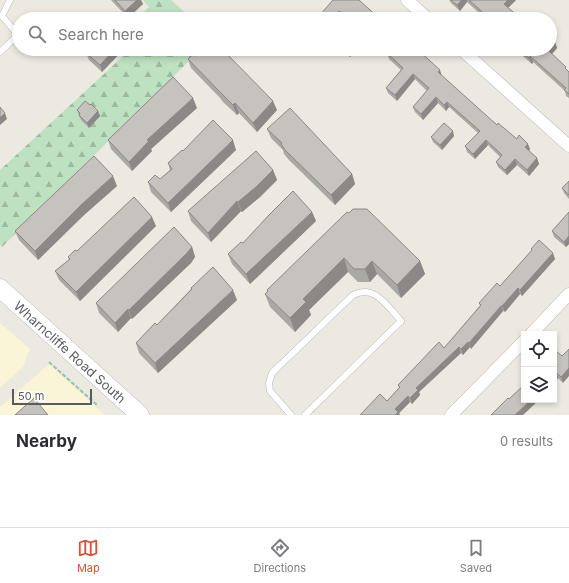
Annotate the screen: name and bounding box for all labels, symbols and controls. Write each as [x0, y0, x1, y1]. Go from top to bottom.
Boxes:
search box [12, 12, 557, 56]
icon: search [26, 23, 48, 45]
text: Search here [58, 25, 144, 44]
street label: Wharncliffe Road South [11, 298, 129, 406]
map controls [521, 331, 557, 403]
button: locate [521, 331, 557, 367]
button: layers [521, 367, 557, 403]
scale bar [12, 387, 92, 406]
text: 50 m [18, 389, 44, 403]
text: Nearby [16, 431, 77, 451]
text: 0 results [500, 433, 553, 449]
tab: Map [77, 537, 100, 575]
tab: Directions [254, 537, 306, 575]
tab: Saved [460, 537, 492, 575]

